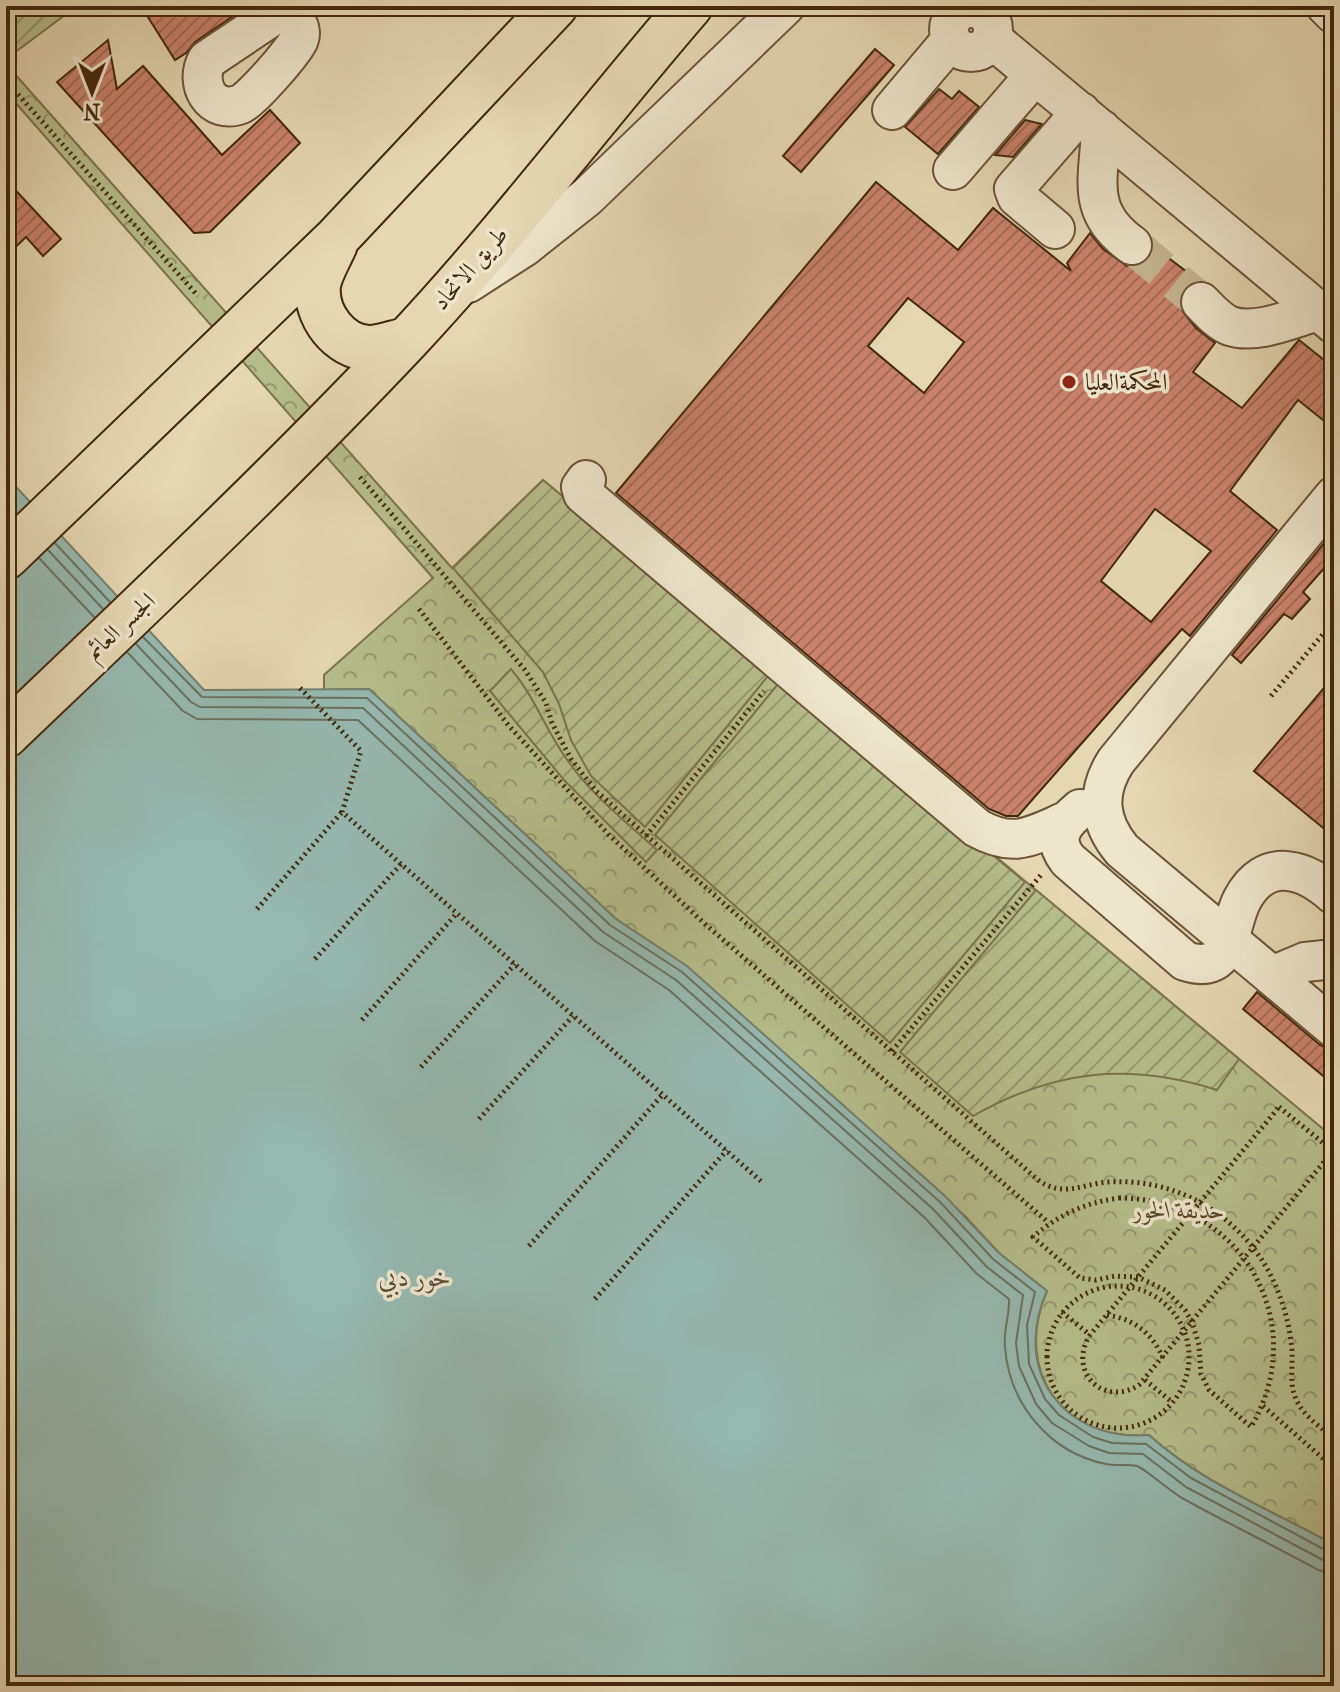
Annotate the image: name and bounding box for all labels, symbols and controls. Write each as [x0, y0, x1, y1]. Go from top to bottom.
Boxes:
north arrow [52, 52, 132, 132]
text: N [83, 98, 100, 124]
street label: طريق الاتحاد [426, 221, 515, 316]
place label: المحكمةالعليا [1085, 368, 1168, 396]
marker: المحكمةالعليا [1060, 373, 1078, 391]
street label: الجسر العائم [79, 586, 166, 671]
park label: حديقة الخور [1131, 1196, 1225, 1225]
water label: خور دبي [379, 1262, 451, 1299]

